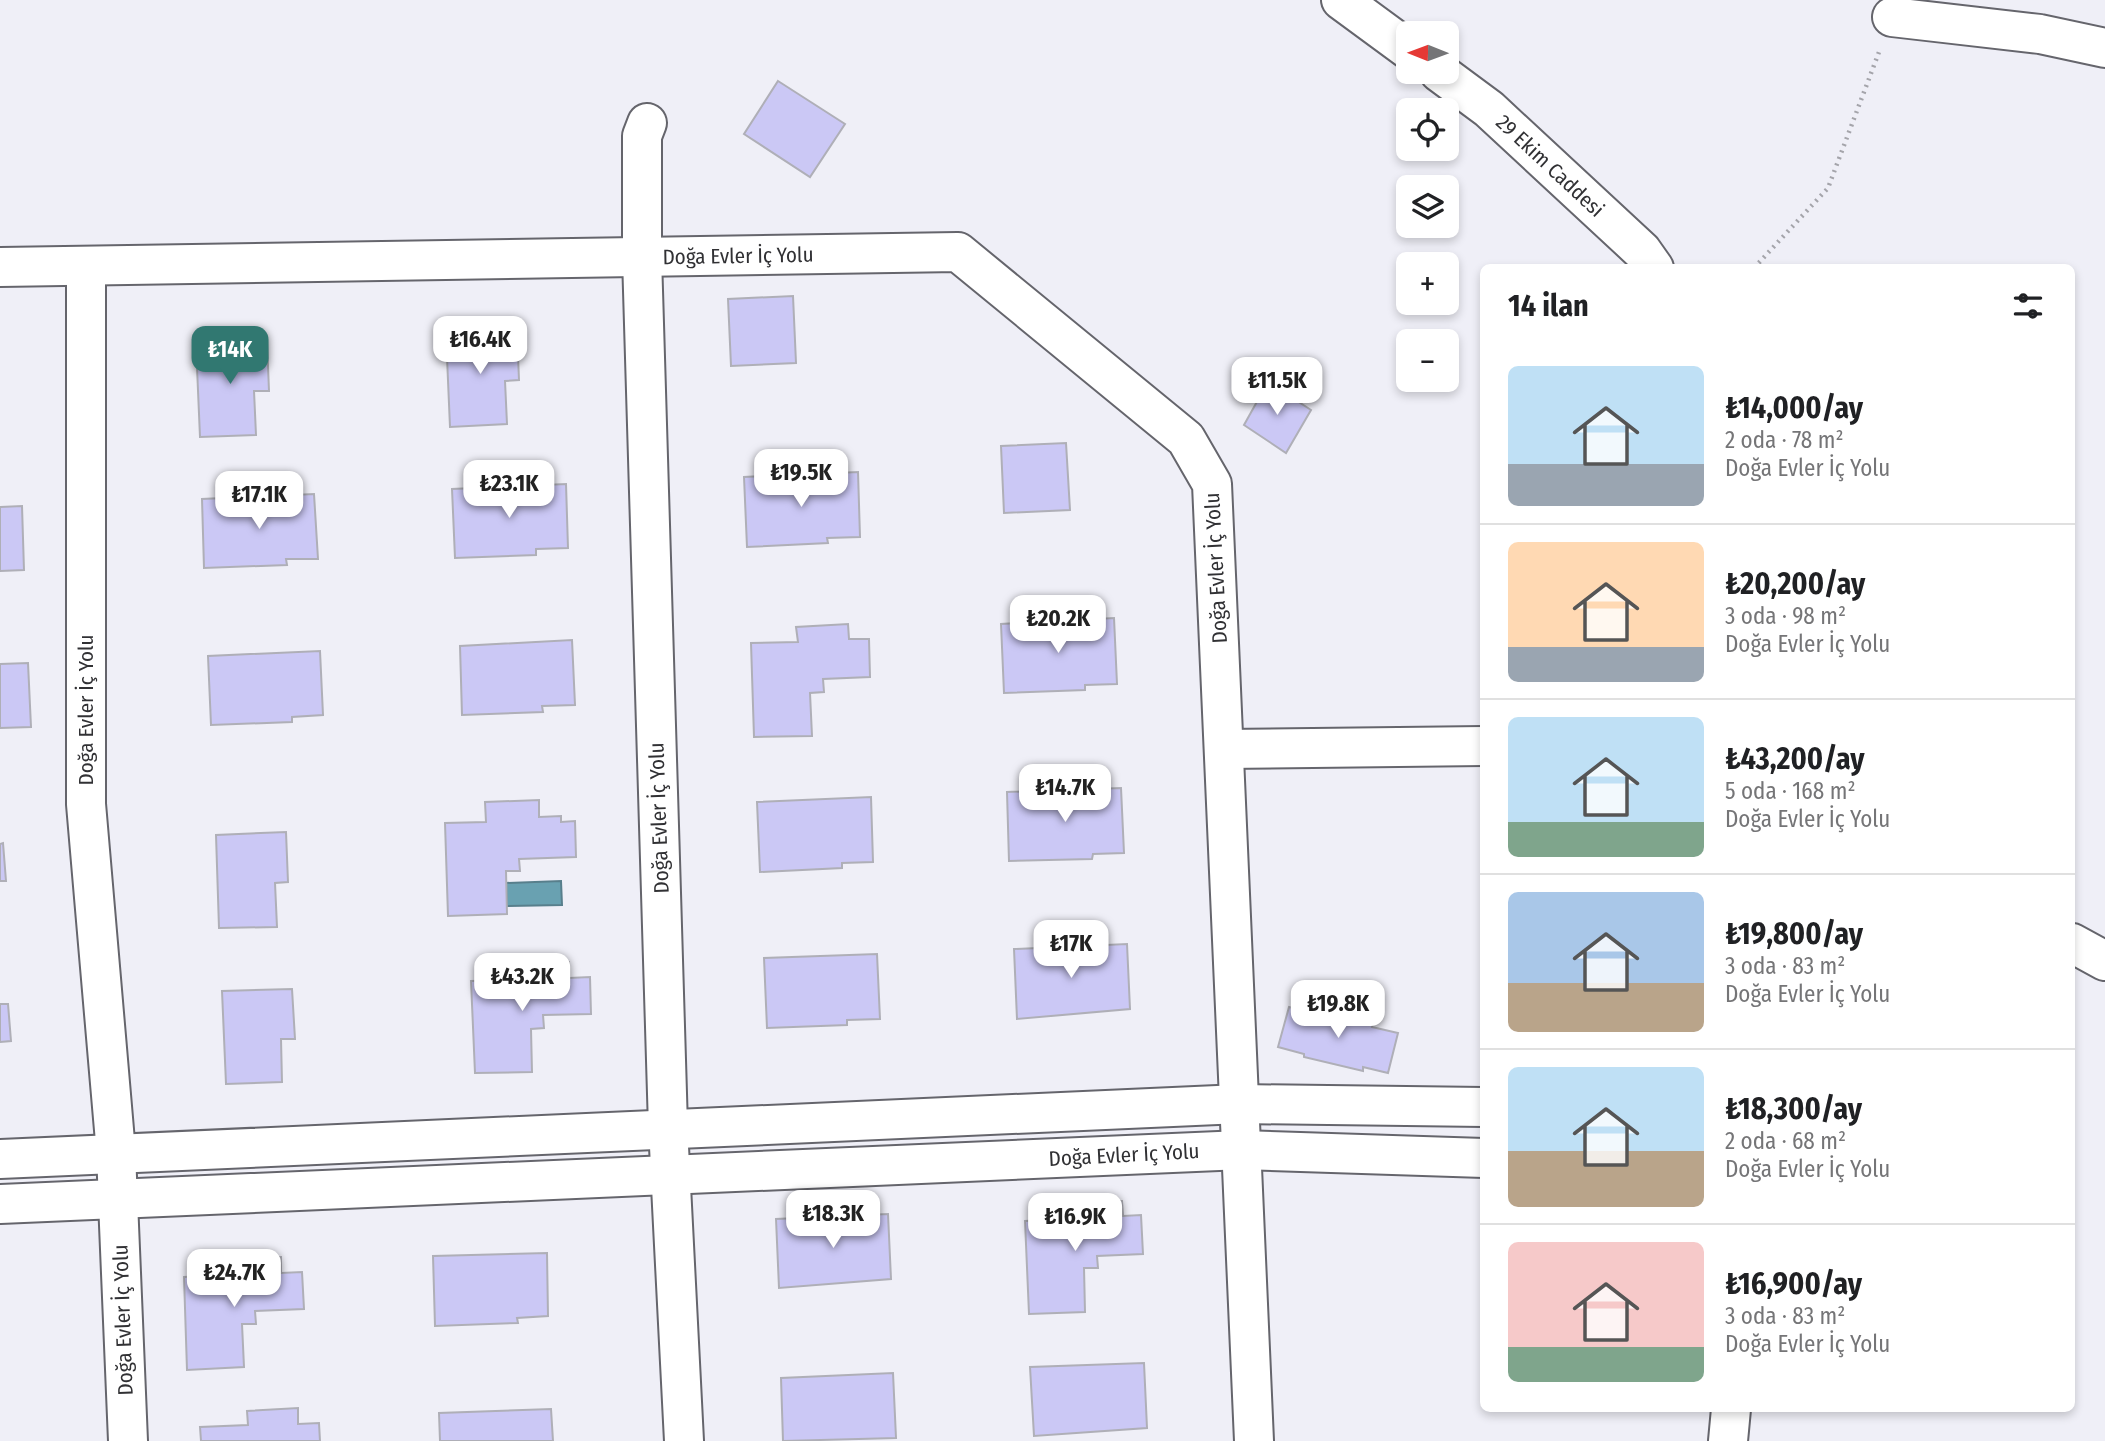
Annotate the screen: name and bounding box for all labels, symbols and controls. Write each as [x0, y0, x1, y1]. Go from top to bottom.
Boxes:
north arrow [1396, 21, 1460, 84]
map controls [1396, 21, 1459, 392]
button: locate [1396, 98, 1459, 161]
street label: 29 Ekim Caddesi [1491, 109, 1609, 223]
button: layers [1396, 175, 1459, 238]
street label: Doğa Evler İç Yolu [662, 242, 814, 270]
button: + [1396, 252, 1459, 315]
icon: filters [2009, 287, 2047, 325]
text: 14 ilan [1508, 288, 1589, 324]
pin: ₺16.4K [423, 316, 537, 376]
text: ₺16.4K [449, 325, 511, 353]
pin: ₺14K [189, 326, 271, 386]
button: − [1396, 329, 1459, 392]
text: ₺14K [208, 335, 252, 363]
pin: ₺11.5K [1220, 358, 1334, 417]
text: ₺11.5K [1247, 366, 1307, 394]
text: ₺14,000/ay [1725, 390, 1863, 426]
icon: home [1564, 394, 1648, 478]
text: 2 oda · 78 m² [1725, 426, 1844, 454]
pin: ₺19.5K [744, 449, 858, 509]
text: Doğa Evler İç Yolu [1725, 454, 1890, 482]
text: ₺19.5K [770, 458, 832, 486]
pin: ₺23.1K [452, 461, 566, 520]
text: ₺23.1K [479, 469, 539, 497]
pin: ₺17.1K [202, 472, 316, 531]
text: ₺17.1K [231, 480, 287, 508]
street label: Doğa Evler İç Yolu [1199, 492, 1233, 644]
text: ₺20,200/ay [1725, 566, 1865, 602]
icon: home [1564, 570, 1648, 654]
pin: ₺20.2K [1001, 596, 1115, 655]
text: 3 oda · 98 m² [1725, 602, 1846, 630]
text: ₺20.2K [1026, 604, 1090, 632]
text: Doğa Evler İç Yolu [1725, 630, 1890, 658]
street label: Doğa Evler İç Yolu [73, 634, 99, 786]
text: ₺43,200/ay [1725, 741, 1865, 777]
street label: Doğa Evler İç Yolu [643, 742, 675, 894]
icon: home [1564, 745, 1648, 829]
pin: ₺14.7K [1008, 764, 1122, 824]
text: ₺14.7K [1035, 773, 1095, 801]
text: 5 oda · 168 m² [1725, 777, 1856, 805]
text: Doğa Evler İç Yolu [1725, 805, 1890, 833]
text: ₺19,800/ay [1725, 916, 1863, 952]
pin: ₺17K [1030, 920, 1112, 980]
icon: home [1564, 920, 1648, 1004]
text: ₺17K [1050, 929, 1092, 957]
text: 3 oda · 83 m² [1725, 952, 1845, 980]
pin: ₺43.2K [465, 954, 579, 1013]
text: ₺43.2K [490, 962, 554, 990]
text: Doğa Evler İç Yolu [1725, 980, 1890, 1008]
pin: ₺19.8K [1281, 981, 1395, 1040]
text: ₺19.8K [1307, 989, 1369, 1017]
text: ₺18,300/ay [1725, 1091, 1862, 1127]
icon: home [1564, 1095, 1648, 1179]
text: 2 oda · 68 m² [1725, 1127, 1846, 1155]
street label: Doğa Evler İç Yolu [1048, 1138, 1200, 1172]
text: Doğa Evler İç Yolu [1725, 1155, 1890, 1183]
pin: ₺18.3K [776, 1190, 890, 1250]
pin: ₺16.9K [1018, 1194, 1132, 1253]
text: ₺18.3K [802, 1199, 864, 1227]
text: ₺16.9K [1044, 1202, 1106, 1230]
street label: Doğa Evler İç Yolu [107, 1244, 139, 1396]
pin: ₺24.7K [177, 1250, 291, 1309]
text: ₺24.7K [203, 1258, 265, 1286]
text: ₺16,900/ay [1725, 1266, 1862, 1302]
icon: home [1564, 1270, 1648, 1354]
text: 3 oda · 83 m² [1725, 1302, 1845, 1330]
text: Doğa Evler İç Yolu [1725, 1330, 1890, 1358]

